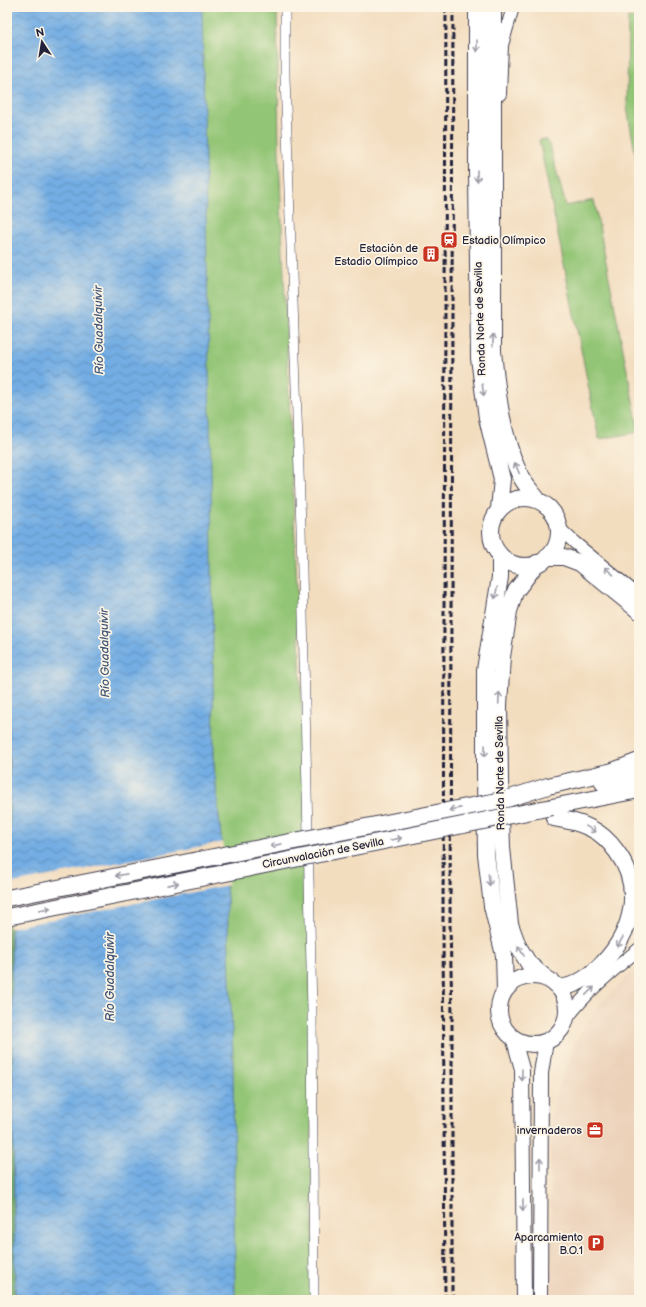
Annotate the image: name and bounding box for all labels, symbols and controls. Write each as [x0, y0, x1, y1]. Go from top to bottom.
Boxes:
north arrow [22, 22, 62, 62]
text: N [35, 25, 45, 40]
one-way arrow [473, 39, 481, 52]
one-way arrow [473, 169, 481, 182]
station icon: Estadio Olímpico [439, 230, 459, 250]
place label: Estadio Olímpico [462, 234, 546, 247]
place label: Estación de Estadio Olímpico [334, 242, 418, 268]
building icon: Estación de Estadio Olímpico [421, 244, 441, 264]
street label: Ronda Norte de Sevilla [472, 262, 488, 376]
water label: Río Guadalquivir [91, 284, 107, 375]
one-way arrow [489, 334, 497, 347]
one-way arrow [479, 383, 487, 396]
one-way arrow [512, 462, 520, 474]
one-way arrow [604, 567, 614, 576]
one-way arrow [492, 587, 500, 600]
water label: Río Guadalquivir [97, 607, 113, 698]
one-way arrow [496, 692, 503, 705]
street label: Ronda Norte de Sevilla [493, 716, 507, 830]
one-way arrow [481, 744, 489, 757]
one-way arrow [449, 806, 462, 814]
one-way arrow [585, 826, 597, 834]
one-way arrow [389, 834, 402, 842]
street label: Circunvalación de Sevilla [261, 835, 385, 871]
one-way arrow [270, 841, 283, 849]
one-way arrow [115, 872, 128, 880]
one-way arrow [485, 874, 493, 887]
one-way arrow [166, 879, 179, 887]
one-way arrow [38, 905, 51, 913]
water label: Río Guadalquivir [103, 931, 118, 1022]
one-way arrow [616, 935, 624, 947]
one-way arrow [517, 945, 525, 957]
one-way arrow [585, 986, 595, 996]
one-way arrow [518, 1068, 526, 1081]
office icon: invernaderos [585, 1120, 605, 1140]
place label: invernaderos [517, 1124, 583, 1137]
one-way arrow [536, 1157, 544, 1170]
one-way arrow [519, 1198, 527, 1211]
place label: Aparcamiento B.O.1 [514, 1231, 583, 1257]
parking icon: Aparcamiento B.O.1 [586, 1233, 606, 1253]

